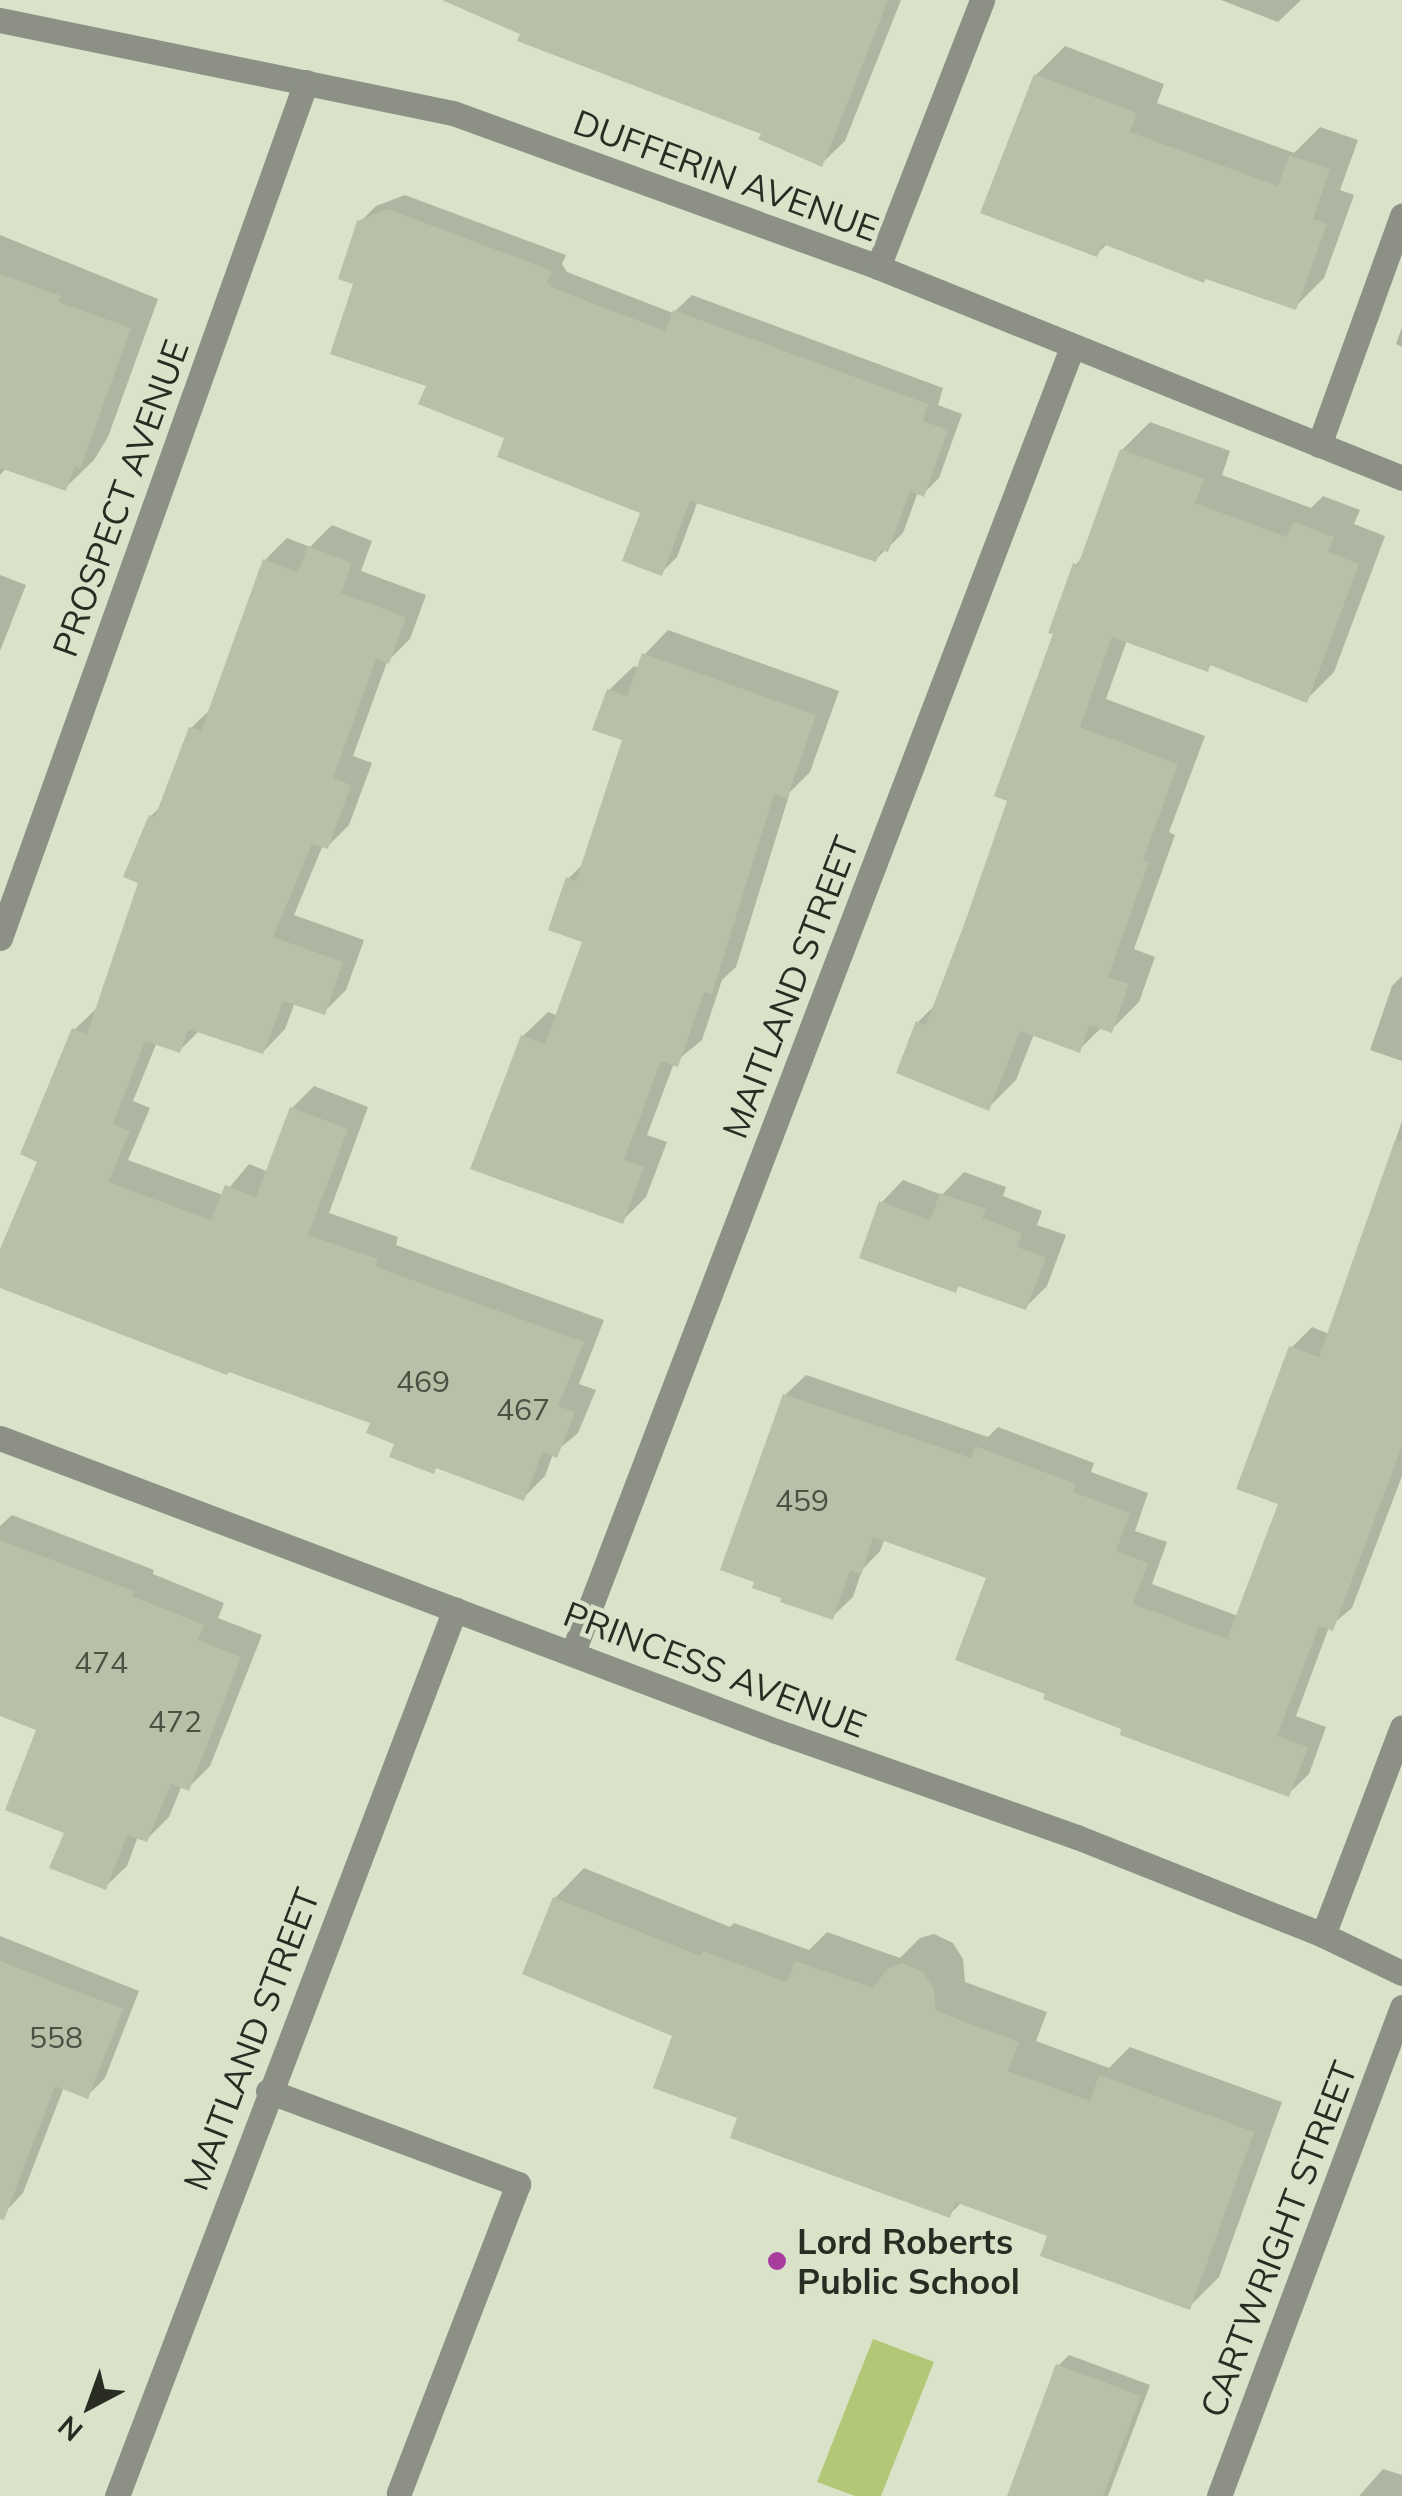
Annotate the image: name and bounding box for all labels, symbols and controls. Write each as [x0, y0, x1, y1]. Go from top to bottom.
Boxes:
street label: DUFFERIN AVENUE [568, 100, 884, 250]
street label: PROSPECT AVENUE [43, 334, 197, 662]
street label: MAITLAND STREET [713, 830, 867, 1144]
house number: 469 [396, 1363, 450, 1399]
house number: 467 [496, 1391, 550, 1427]
house number: 459 [775, 1482, 829, 1518]
street label: PRINCESS AVENUE [558, 1592, 872, 1746]
house number: 474 [74, 1644, 128, 1680]
house number: 472 [148, 1703, 202, 1739]
street label: MAITLAND STREET [174, 1882, 328, 2196]
house number: 558 [29, 2019, 83, 2055]
street label: CARTWRIGHT STREET [1191, 2055, 1365, 2423]
place label: Lord Roberts Public School [797, 2220, 1020, 2302]
marker: Lord Roberts Public School [766, 2250, 788, 2272]
north arrow [40, 2356, 140, 2456]
text: N [51, 2409, 89, 2449]

